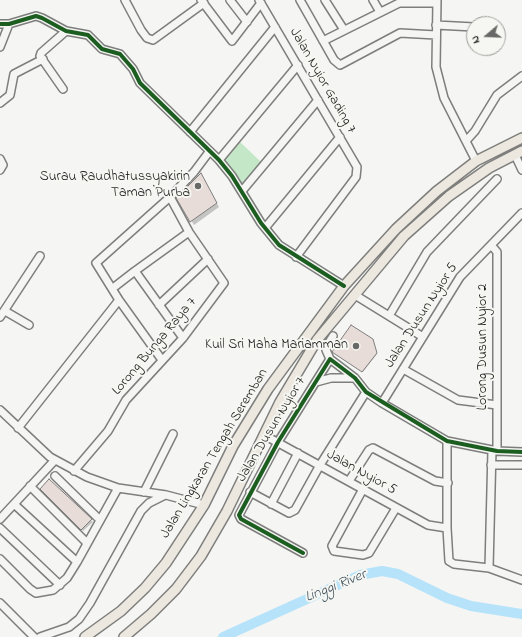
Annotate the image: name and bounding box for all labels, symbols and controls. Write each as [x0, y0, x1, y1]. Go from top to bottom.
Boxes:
north arrow [466, 16, 506, 56]
street label: Jalan Nyior Gading 7 [285, 25, 359, 137]
text: N [467, 33, 484, 46]
place label: Surau Raudhatussyakirin Taman Purba [40, 170, 190, 202]
marker: Surau Raudhatussyakirin Taman Purba [193, 181, 203, 191]
street label: Jalan Dusun Nyior 5 [382, 261, 462, 371]
street label: Lorong Dusun Nyior 2 [476, 284, 492, 410]
street label: Lorong Bunga Raya 7 [109, 295, 201, 399]
place label: Kuil Sri Maha Mariamman [205, 338, 348, 354]
marker: Kuil Sri Maha Mariamman [351, 341, 361, 351]
street label: Jalan Lingkaran Tengah Seremban [158, 366, 272, 542]
street label: Jalan Dusun Nyior 7 [234, 375, 310, 485]
street label: Jalan Nyior 5 [323, 447, 399, 499]
water label: Linggi River [303, 567, 369, 607]

